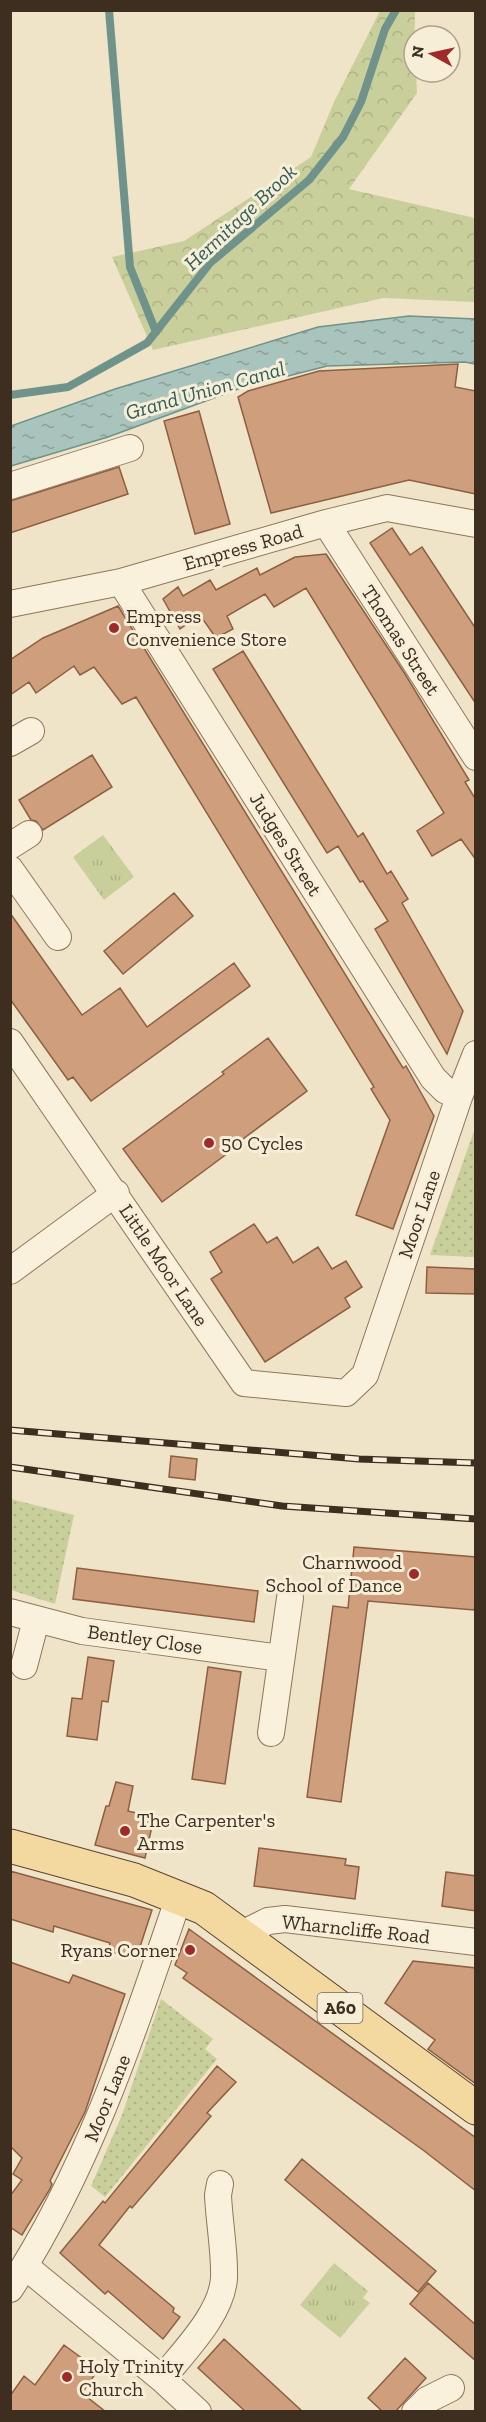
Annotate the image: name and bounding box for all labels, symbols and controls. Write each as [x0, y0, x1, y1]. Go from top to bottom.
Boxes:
north arrow [402, 24, 462, 84]
text: N [407, 45, 428, 59]
water label: Hermitage Brook [179, 159, 301, 275]
water label: Grand Union Canal [122, 355, 288, 425]
street label: Empress Road [181, 519, 305, 575]
street label: Thomas Street [356, 580, 446, 700]
place label: Empress Convenience Store [126, 604, 287, 651]
marker: Empress Convenience Store [107, 621, 121, 635]
street label: Judges Street [245, 788, 328, 901]
place label: 50 Cycles [221, 1131, 303, 1155]
marker: 50 Cycles [202, 1136, 216, 1150]
street label: Moor Lane [393, 1167, 445, 1261]
street label: Little Moor Lane [114, 1199, 214, 1331]
place label: Charnwood School of Dance [266, 1550, 402, 1597]
marker: Charnwood School of Dance [407, 1567, 421, 1581]
street label: Bentley Close [86, 1619, 204, 1659]
place label: The Carpenter's Arms [137, 1808, 275, 1855]
marker: The Carpenter's Arms [118, 1824, 132, 1838]
street label: Wharncliffe Road [281, 1909, 431, 1949]
place label: Ryans Corner [60, 1938, 178, 1962]
marker: Ryans Corner [183, 1943, 197, 1957]
road number: A60 [318, 1993, 362, 2023]
street label: Moor Lane [79, 2051, 135, 2145]
place label: Holy Trinity Church [79, 2354, 184, 2401]
marker: Holy Trinity Church [60, 2370, 74, 2384]

